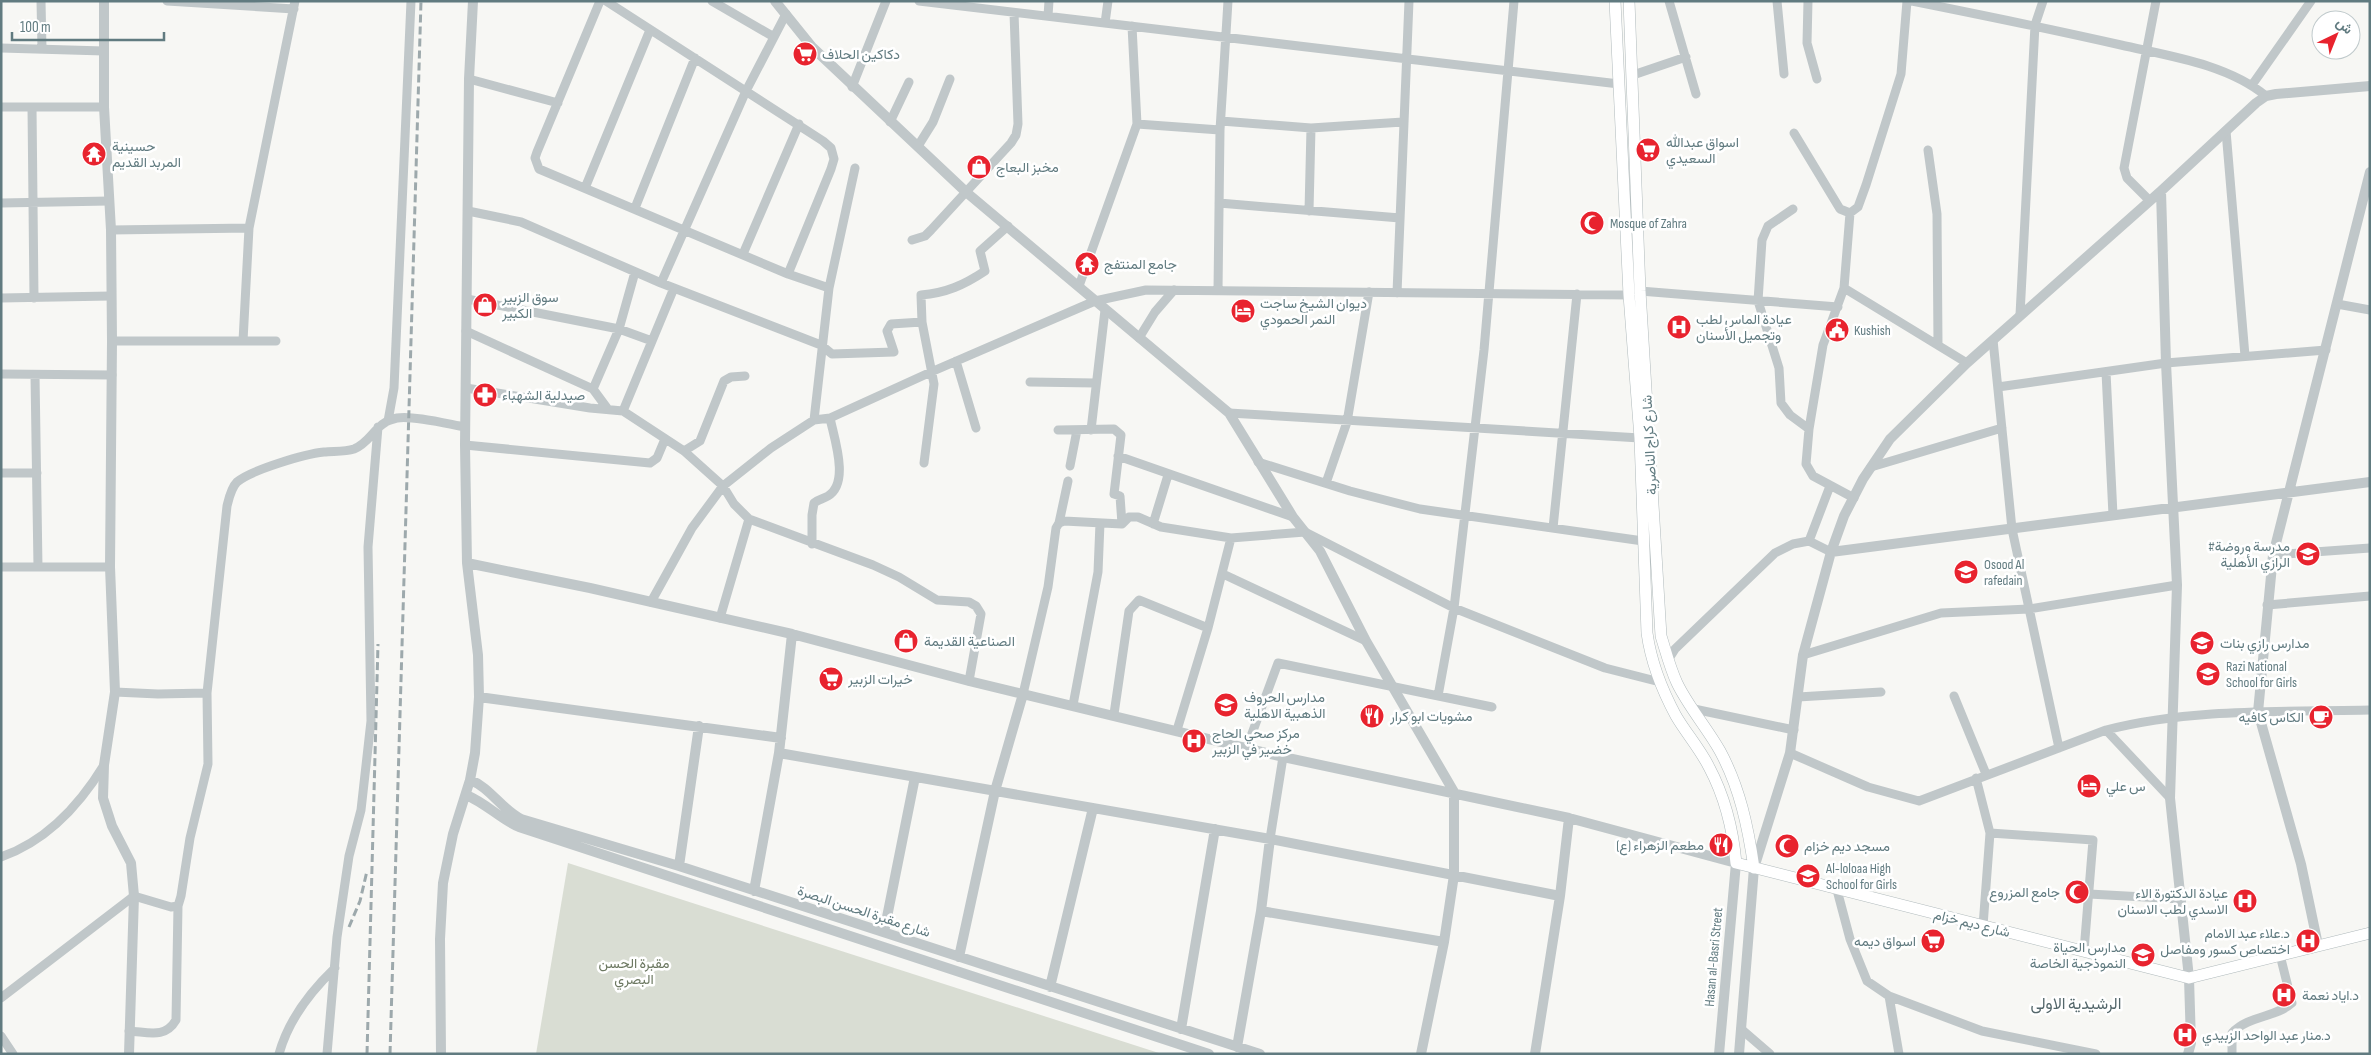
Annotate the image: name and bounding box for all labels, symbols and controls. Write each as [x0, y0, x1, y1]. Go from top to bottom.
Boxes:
scale bar [12, 10, 165, 42]
north arrow [2311, 10, 2361, 60]
text: ش [2333, 14, 2357, 38]
text: 100 m [20, 18, 51, 37]
supermarket icon: دكاكين الحلاف [792, 41, 818, 67]
place label: دكاكين الحلاف [822, 46, 900, 63]
place label: اسواق عبدالله السعيدي [1666, 134, 1739, 170]
supermarket icon: اسواق عبدالله السعيدي [1635, 137, 1661, 163]
place label: حسينية المربد القديم [112, 138, 181, 171]
temple icon: حسينية المربد القديم [81, 141, 107, 167]
shop icon: مخبز البعاج [966, 154, 992, 180]
place label: مخبز البعاج [996, 159, 1059, 178]
mosque icon: Mosque of Zahra [1579, 210, 1605, 236]
place label: Mosque of Zahra [1610, 215, 1687, 232]
temple icon: جامع المنتفج [1074, 251, 1100, 277]
place label: جامع المنتفج [1104, 256, 1177, 275]
place label: سوق الزبير الكبير [501, 289, 559, 322]
shop icon: سوق الزبير الكبير [472, 292, 498, 318]
place label: ديوان الشيخ ساجت النمر الحمودي [1260, 295, 1367, 331]
hotel icon: ديوان الشيخ ساجت النمر الحمودي [1230, 298, 1256, 324]
place label: عيادة الماس لطب وتجميل الأسنان [1696, 311, 1792, 344]
hospital icon: عيادة الماس لطب وتجميل الأسنان [1666, 314, 1692, 340]
public building icon: Kushish [1824, 317, 1850, 343]
place label: Kushish [1854, 322, 1891, 339]
pharmacy icon: صيدلية الشهباء [472, 382, 498, 408]
place label: صيدلية الشهباء [502, 387, 585, 404]
street label: شارع كراج الناصرية [1638, 394, 1663, 495]
place label: #مدرسة وروضة الرازي الأهلية [2208, 538, 2290, 574]
school or university icon: #مدرسة وروضة الرازي الأهلية [2295, 541, 2321, 567]
place label: Osood Al rafedain [1984, 556, 2024, 589]
school or university icon: Osood Al rafedain [1953, 559, 1979, 585]
shop icon: الصناعية القديمة [893, 628, 919, 654]
school or university icon: مدارس رازي بنات [2189, 630, 2215, 656]
place label: الصناعية القديمة [924, 633, 1015, 650]
place label: مدارس رازي بنات [2220, 635, 2309, 655]
place label: Razi National School for Girls [2226, 658, 2297, 691]
school or university icon: Razi National School for Girls [2195, 661, 2221, 687]
supermarket icon: خيرات الزبير [818, 666, 844, 692]
place label: خيرات الزبير [847, 671, 913, 688]
place label: مدارس الحروف الذهبية الاهلية [1244, 689, 1326, 722]
school or university icon: مدارس الحروف الذهبية الاهلية [1213, 692, 1239, 718]
restaurant icon: مشويات ابو كرار [1359, 703, 1385, 729]
cafe icon: الكاس كافيه [2308, 704, 2334, 730]
place label: مشويات ابو كرار [1389, 708, 1473, 725]
place label: الكاس كافيه [2239, 709, 2304, 726]
place label: مركز صحي الحاج خضير في الزبير [1211, 725, 1300, 761]
hospital icon: مركز صحي الحاج خضير في الزبير [1181, 728, 1207, 754]
hotel icon: س علي [2076, 773, 2102, 799]
place label: س علي [2106, 778, 2146, 798]
restaurant icon: مطعم الزهراء (ع) [1708, 832, 1734, 858]
mosque icon: مسجد ديم خزام [1774, 833, 1800, 859]
place label: مطعم الزهراء (ع) [1616, 837, 1704, 856]
place label: مسجد ديم خزام [1804, 838, 1890, 855]
place label: Al-loloaa High School for Girls [1825, 860, 1897, 893]
school or university icon: Al-loloaa High School for Girls [1795, 863, 1821, 889]
mosque icon: جامع المزروع [2064, 879, 2090, 905]
street label: شارع مقبرة الحسن البصرة [795, 882, 932, 943]
place label: جامع المزروع [1989, 884, 2060, 903]
place label: عيادة الدكتورة الاء الاسدي لطب الاسنان [2117, 885, 2228, 921]
hospital icon: عيادة الدكتورة الاء الاسدي لطب الاسنان [2232, 888, 2258, 914]
street label: شارع ديم خزام [1932, 906, 2012, 943]
street label: Hasan al-Basri Street [1701, 907, 1726, 1007]
place label: د.علاء عبد الامام اختصاص كسور ومفاصل [2160, 925, 2290, 958]
supermarket icon: اسواق ديمه [1920, 928, 1946, 954]
hospital icon: د.علاء عبد الامام اختصاص كسور ومفاصل [2295, 928, 2321, 954]
place label: اسواق ديمه [1854, 933, 1916, 950]
place label: مدارس الحياة النموذجية الخاصة [2030, 939, 2126, 972]
school or university icon: مدارس الحياة النموذجية الخاصة [2130, 942, 2156, 968]
park label: مقبرة الحسن البصري [598, 955, 670, 991]
hospital icon: د.اياد نعمة [2271, 982, 2297, 1008]
place label: د.اياد نعمة [2302, 987, 2359, 1004]
district label: الرشيدية الاولى [2031, 995, 2121, 1014]
hospital icon: د.منار عبد الواحد الزبيدي [2172, 1022, 2198, 1048]
place label: د.منار عبد الواحد الزبيدي [2202, 1027, 2331, 1047]

